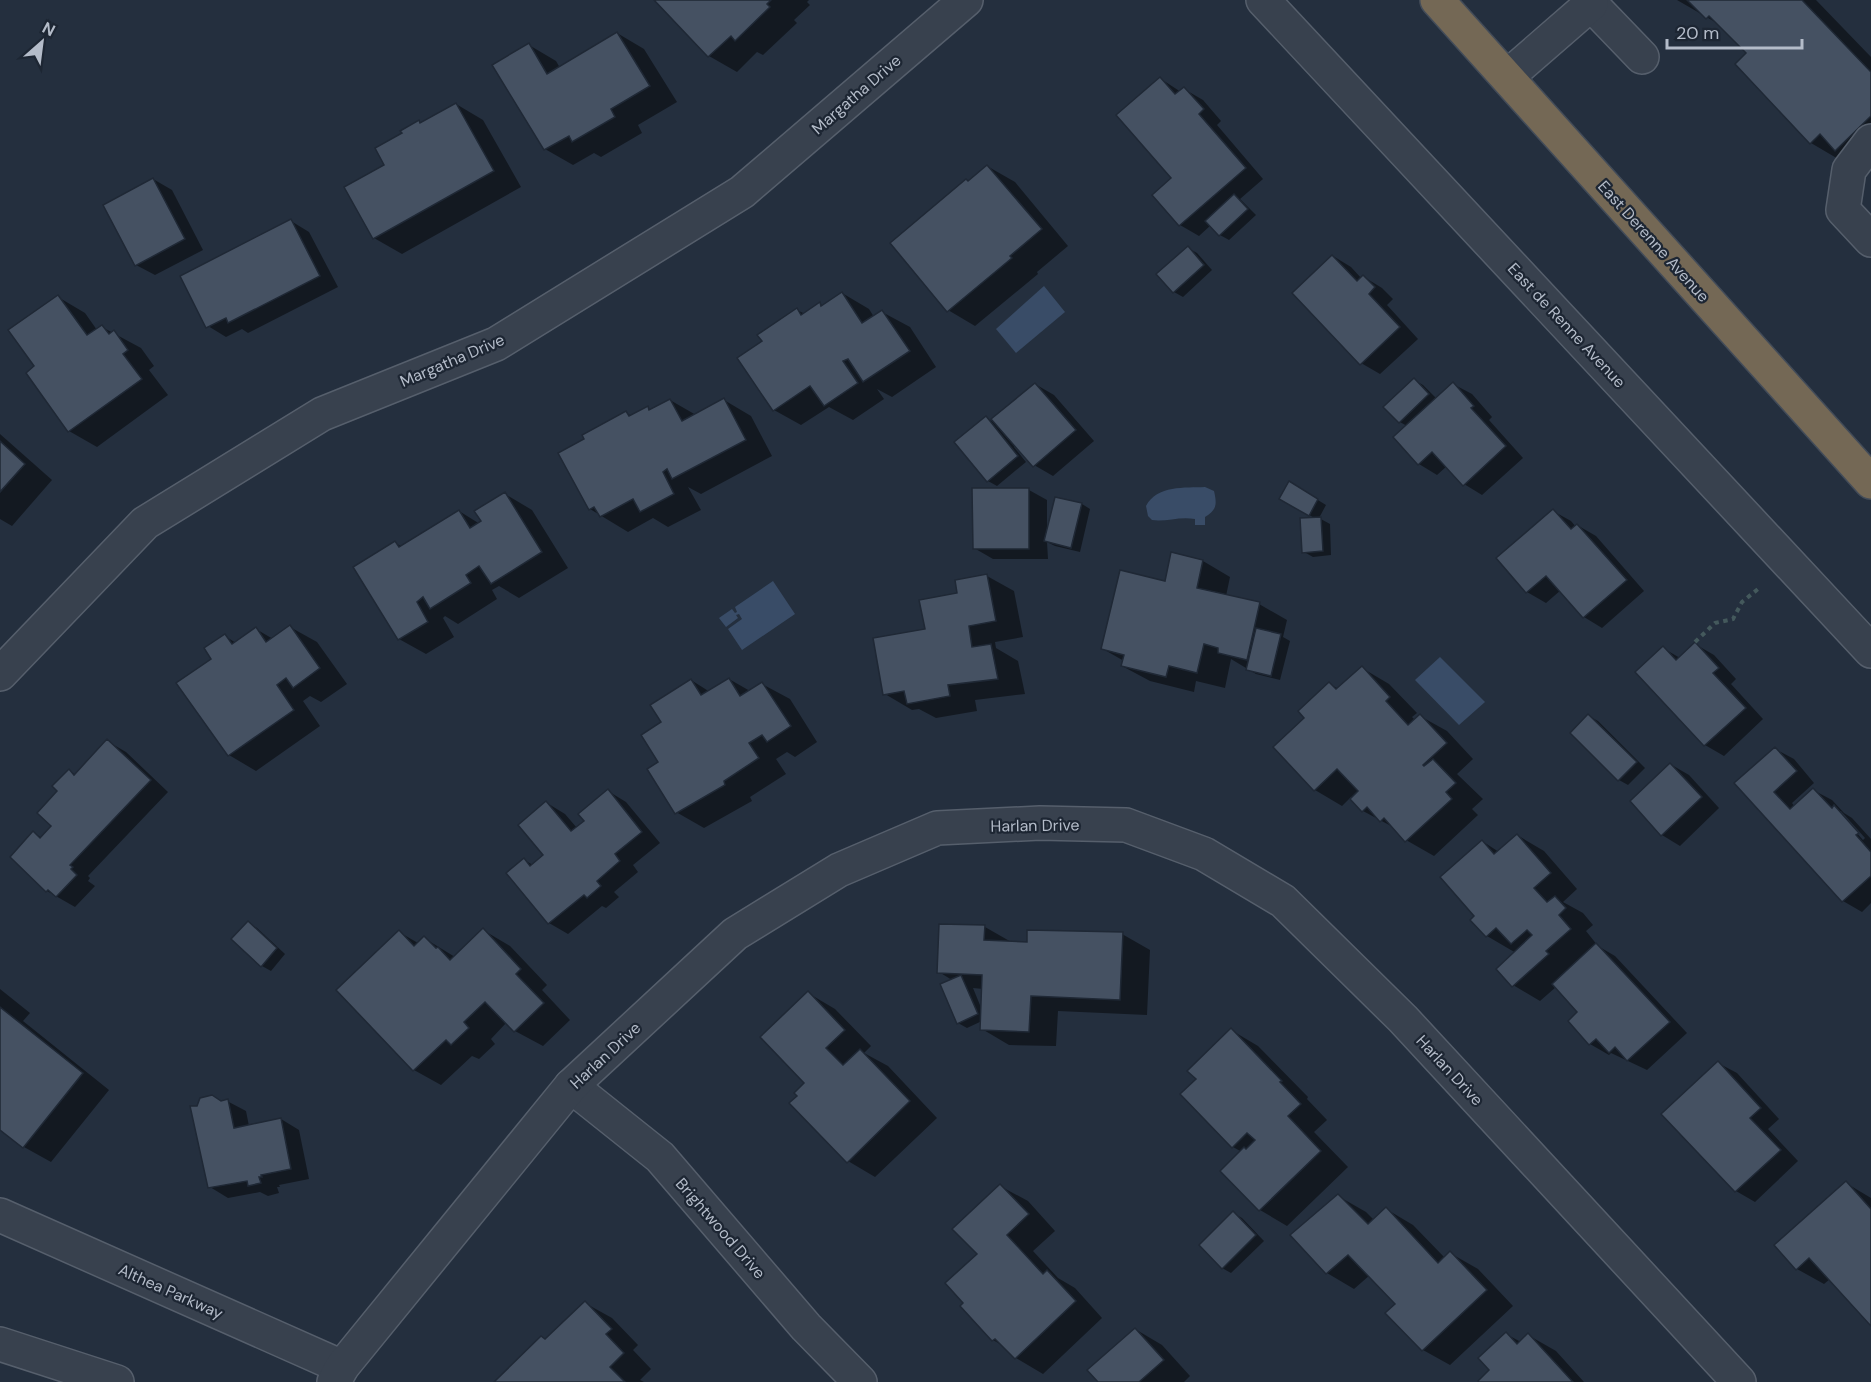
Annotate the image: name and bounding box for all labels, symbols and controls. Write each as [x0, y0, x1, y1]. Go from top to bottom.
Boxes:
north arrow [12, 12, 72, 72]
scale bar [1667, 12, 1802, 50]
text: N [39, 17, 59, 41]
text: 20 m [1676, 21, 1719, 45]
street label: Margatha Drive [807, 50, 905, 139]
street label: East Derenne Avenue [1593, 176, 1714, 307]
street label: East de Renne Avenue [1503, 258, 1630, 392]
street label: Margatha Drive [397, 329, 508, 392]
street label: Harlan Drive [990, 814, 1080, 837]
street label: Harlan Drive [566, 1017, 645, 1093]
street label: Harlan Drive [1412, 1031, 1488, 1110]
street label: Brightwood Drive [671, 1174, 770, 1283]
street label: Althea Parkway [115, 1259, 227, 1324]

